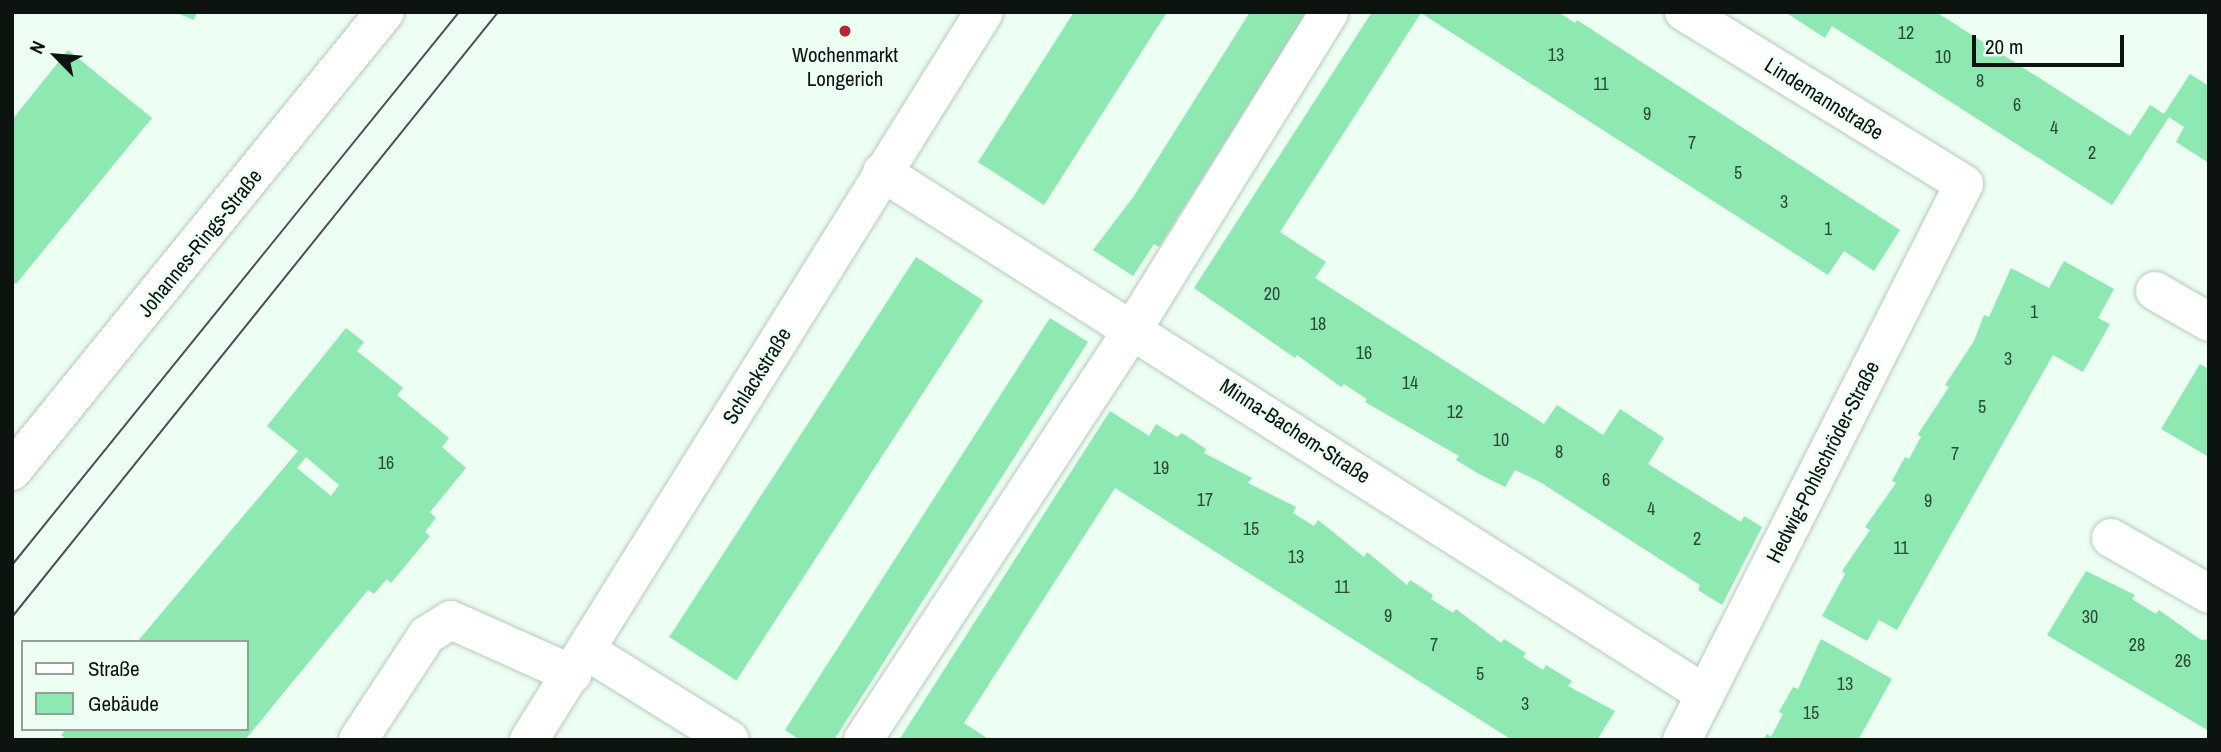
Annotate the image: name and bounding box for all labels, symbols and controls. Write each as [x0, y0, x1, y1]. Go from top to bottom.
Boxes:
north arrow [21, 21, 91, 91]
scale bar [1976, 21, 2128, 65]
house number: 12 [1898, 22, 1914, 44]
marker: Wochenmarkt Longerich [837, 23, 853, 39]
text: 20 m [1985, 32, 2023, 61]
text: N [23, 37, 51, 58]
place label: Wochenmarkt Longerich [792, 42, 898, 92]
house number: 13 [1548, 44, 1564, 66]
house number: 10 [1935, 46, 1951, 68]
street label: Lindemannstraße [1760, 53, 1888, 145]
house number: 8 [1976, 70, 1984, 92]
house number: 11 [1593, 73, 1609, 95]
house number: 6 [2013, 94, 2021, 116]
house number: 9 [1643, 103, 1651, 125]
house number: 4 [2050, 117, 2058, 139]
house number: 7 [1688, 132, 1696, 154]
house number: 2 [2088, 142, 2096, 164]
house number: 5 [1734, 162, 1742, 184]
street label: Johannes-Rings-Straße [133, 164, 267, 322]
house number: 3 [1780, 191, 1788, 213]
house number: 1 [1824, 218, 1832, 240]
house number: 20 [1264, 283, 1280, 305]
house number: 1 [2030, 301, 2038, 323]
house number: 18 [1310, 313, 1326, 335]
street label: Schlackstraße [717, 323, 797, 429]
house number: 16 [1356, 342, 1372, 364]
house number: 3 [2004, 348, 2012, 370]
street label: Hedwig-Pohlschröder-Straße [1761, 357, 1885, 567]
house number: 14 [1402, 372, 1418, 394]
street label: Minna-Bachem-Straße [1215, 373, 1375, 489]
house number: 5 [1978, 396, 1986, 418]
house number: 12 [1447, 401, 1463, 423]
house number: 10 [1493, 429, 1509, 451]
house number: 8 [1555, 441, 1563, 463]
house number: 7 [1951, 443, 1959, 465]
house number: 16 [378, 452, 394, 474]
house number: 19 [1153, 457, 1169, 479]
house number: 6 [1602, 469, 1610, 491]
house number: 17 [1197, 489, 1213, 511]
house number: 9 [1924, 490, 1932, 512]
house number: 4 [1647, 498, 1655, 520]
house number: 15 [1243, 518, 1259, 540]
house number: 2 [1693, 528, 1701, 550]
house number: 11 [1893, 537, 1909, 559]
house number: 13 [1288, 546, 1304, 568]
house number: 11 [1334, 576, 1350, 598]
house number: 9 [1384, 605, 1392, 627]
house number: 30 [2082, 606, 2098, 628]
house number: 7 [1430, 634, 1438, 656]
house number: 28 [2129, 634, 2145, 656]
legend [21, 640, 248, 731]
house number: 26 [2175, 650, 2191, 672]
text: Straße [88, 654, 140, 683]
house number: 5 [1476, 663, 1484, 685]
house number: 13 [1837, 673, 1853, 695]
text: Gebäude [88, 689, 159, 718]
house number: 3 [1521, 693, 1529, 715]
house number: 15 [1803, 702, 1819, 724]

